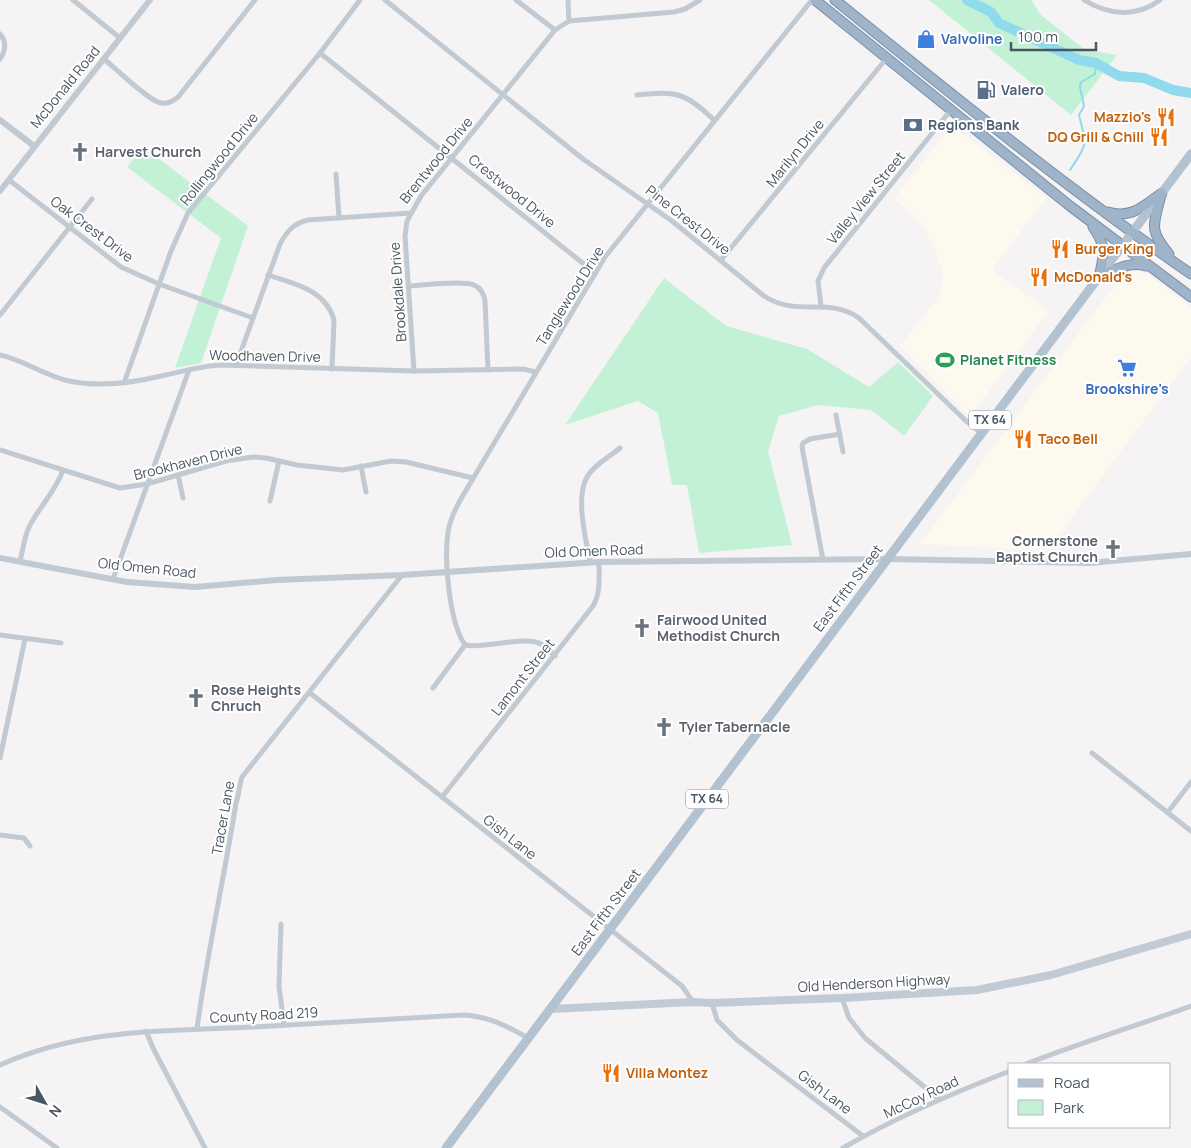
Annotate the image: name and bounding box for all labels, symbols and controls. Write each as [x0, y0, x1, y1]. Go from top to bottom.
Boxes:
scale bar [1011, 20, 1096, 52]
text: 100 m [1018, 26, 1058, 47]
shop icon: Valvoline [915, 28, 937, 50]
place label: Valvoline [941, 29, 1002, 48]
street label: McDonald Road [25, 42, 104, 132]
fuel station icon: Valero [975, 79, 997, 101]
place label: Valero [1001, 80, 1044, 99]
restaurant icon: Mazzio's [1155, 106, 1177, 128]
place label: Mazzio's [1094, 107, 1151, 126]
street label: Rollingwood Drive [175, 108, 262, 209]
street label: Brentwood Drive [395, 112, 476, 207]
bank icon: Regions Bank [902, 114, 924, 136]
street label: Marilyn Drive [761, 115, 828, 191]
place label: Regions Bank [928, 115, 1020, 134]
restaurant icon: DQ Grill & Chill [1148, 126, 1170, 148]
place label: DQ Grill & Chill [1047, 127, 1144, 146]
church icon: Harvest Church [69, 141, 91, 163]
place label: Harvest Church [95, 142, 201, 161]
street label: Valley View Street [822, 147, 909, 248]
street label: Crestwood Drive [465, 150, 560, 232]
street label: Pine Crest Drive [642, 181, 735, 259]
street label: Oak Crest Drive [47, 191, 138, 266]
restaurant icon: Burger King [1049, 238, 1071, 260]
place label: Burger King [1075, 239, 1154, 258]
street label: Brookdale Drive [385, 242, 410, 343]
street label: Tanglewood Drive [531, 242, 608, 349]
restaurant icon: McDonald's [1028, 266, 1050, 288]
place label: McDonald's [1054, 267, 1132, 286]
street label: Woodhaven Drive [209, 345, 321, 366]
sports icon: Planet Fitness [934, 349, 956, 371]
place label: Planet Fitness [960, 350, 1057, 369]
supermarket icon: Brookshire's [1116, 357, 1138, 379]
place label: Brookshire's [1085, 379, 1169, 398]
road number: TX 64 [969, 410, 1011, 430]
restaurant icon: Taco Bell [1012, 428, 1034, 450]
place label: Taco Bell [1038, 429, 1098, 448]
street label: Brookhaven Drive [132, 439, 244, 484]
place label: Cornerstone Baptist Church [996, 531, 1098, 566]
church icon: Cornerstone Baptist Church [1102, 538, 1124, 560]
street label: Old Omen Road [544, 539, 644, 562]
street label: East Fifth Street [809, 540, 887, 635]
street label: Old Omen Road [97, 553, 197, 582]
place label: Fairwood United Methodist Church [657, 610, 780, 645]
church icon: Fairwood United Methodist Church [631, 617, 653, 639]
street label: Lamont Street [487, 634, 559, 719]
place label: Rose Heights Chruch [211, 680, 301, 715]
church icon: Rose Heights Chruch [185, 687, 207, 709]
church icon: Tyler Tabernacle [653, 716, 675, 738]
place label: Tyler Tabernacle [679, 717, 790, 736]
street label: Tracer Lane [207, 779, 238, 857]
road number: TX 64 [686, 790, 728, 809]
street label: Gish Lane [480, 810, 541, 863]
street label: East Fifth Street [567, 864, 645, 959]
street label: Old Henderson Highway [797, 969, 951, 996]
street label: County Road 219 [209, 1002, 319, 1027]
restaurant icon: Villa Montez [600, 1062, 622, 1084]
place label: Villa Montez [626, 1063, 708, 1082]
legend [1008, 1063, 1171, 1128]
street label: Gish Lane [794, 1065, 856, 1118]
street label: McCoy Road [880, 1071, 961, 1122]
text: Road [1054, 1072, 1090, 1093]
north arrow [20, 1078, 70, 1128]
text: Park [1054, 1097, 1084, 1118]
text: N [45, 1102, 66, 1121]

